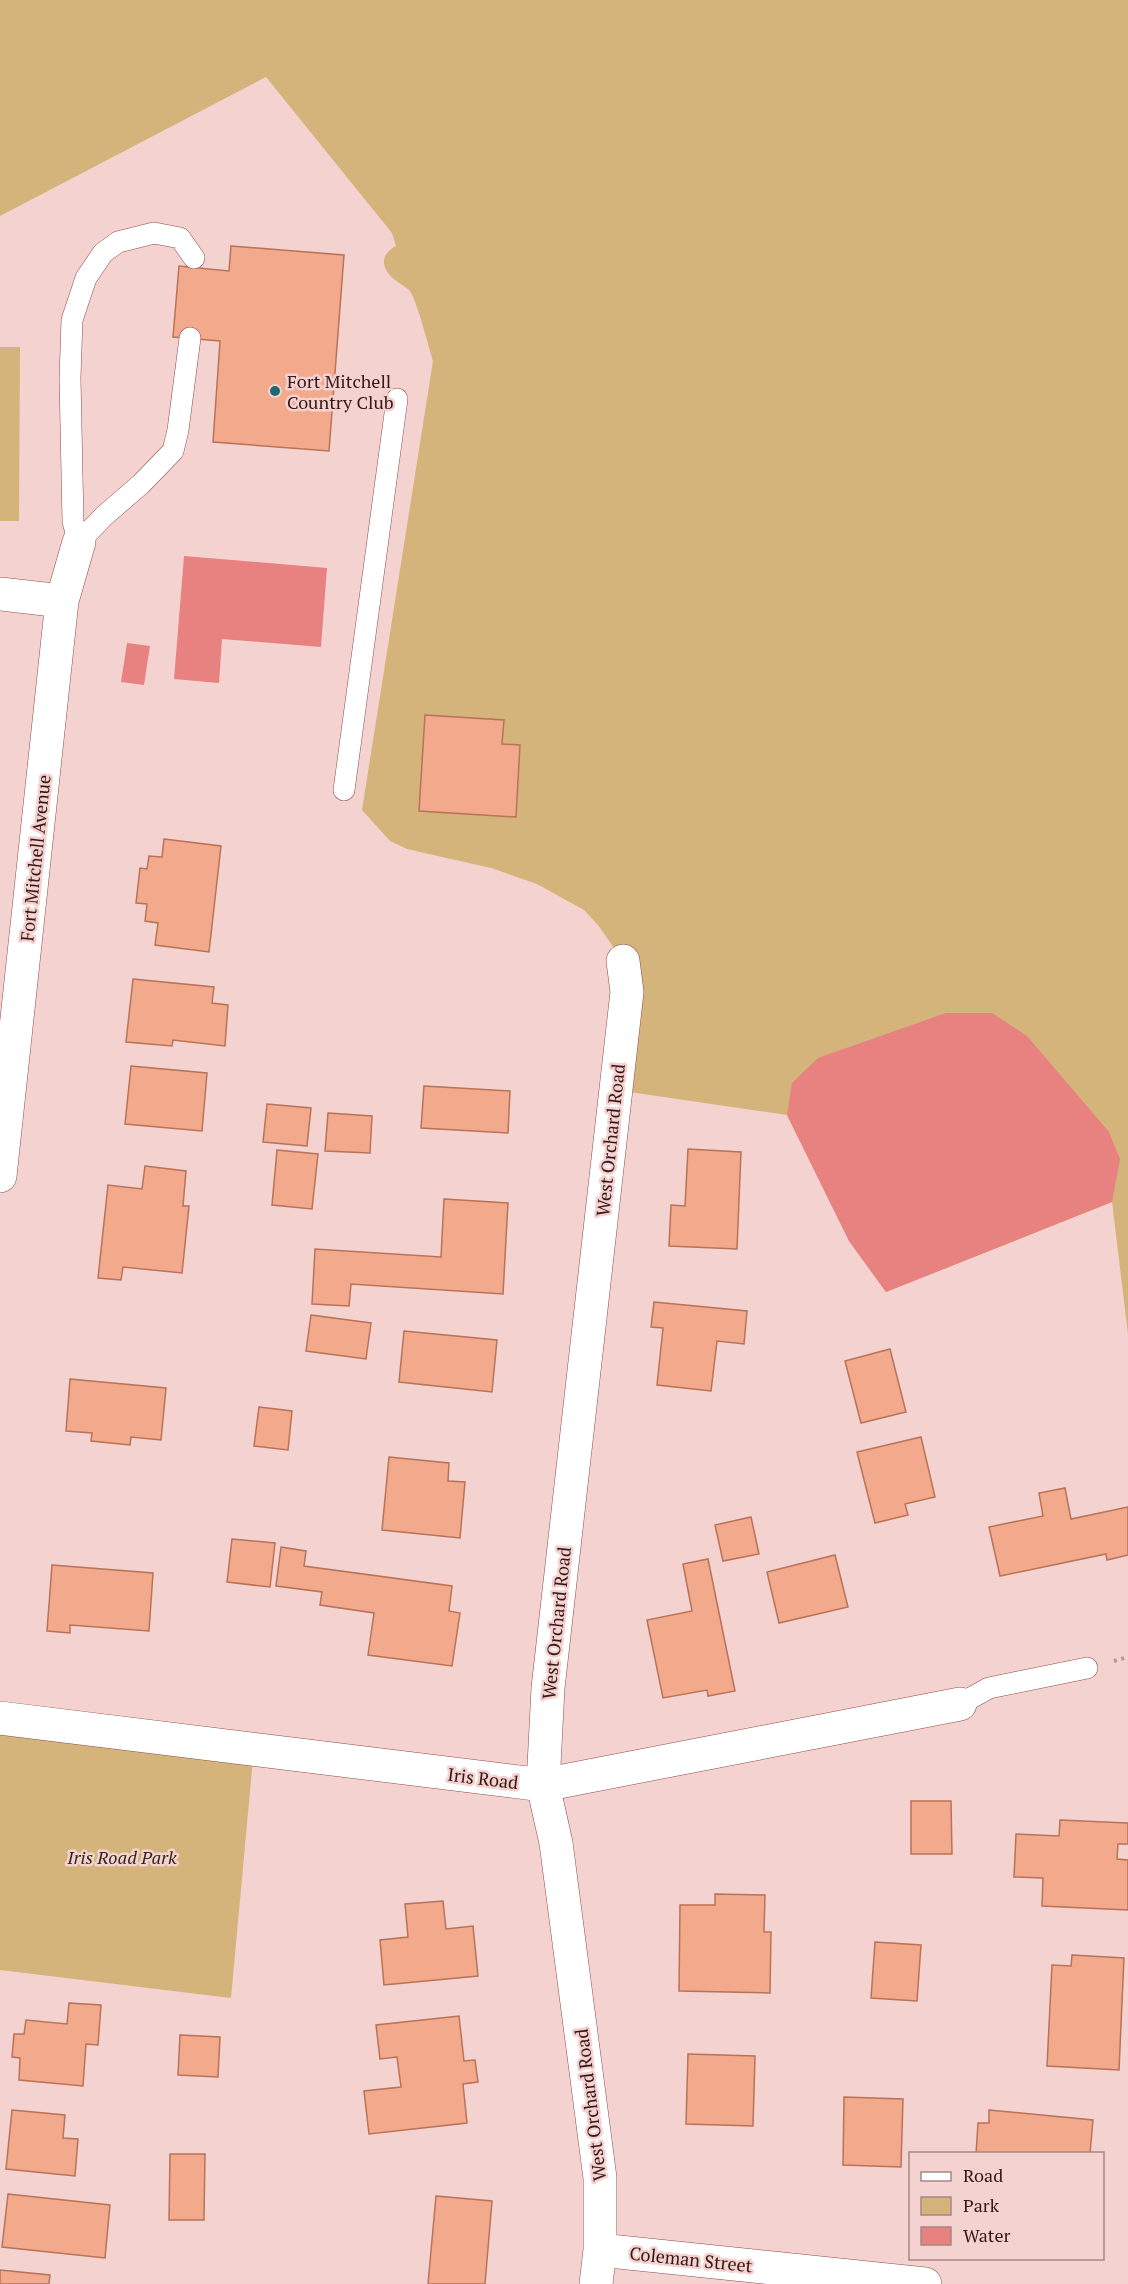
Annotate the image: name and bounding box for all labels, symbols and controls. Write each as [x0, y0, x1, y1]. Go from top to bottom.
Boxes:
place label: Fort Mitchell Country Club [287, 369, 394, 414]
marker: Fort Mitchell Country Club [268, 384, 282, 398]
street label: Fort Mitchell Avenue [14, 774, 56, 942]
street label: West Orchard Road [590, 1063, 630, 1217]
street label: West Orchard Road [536, 1546, 576, 1700]
street label: Iris Road [446, 1762, 520, 1794]
park label: Iris Road Park [66, 1845, 177, 1869]
street label: West Orchard Road [569, 2027, 611, 2183]
legend [909, 2152, 1104, 2260]
text: Road [963, 2163, 1003, 2187]
text: Park [963, 2193, 1000, 2217]
text: Water [963, 2223, 1010, 2247]
street label: Coleman Street [628, 2241, 754, 2277]

